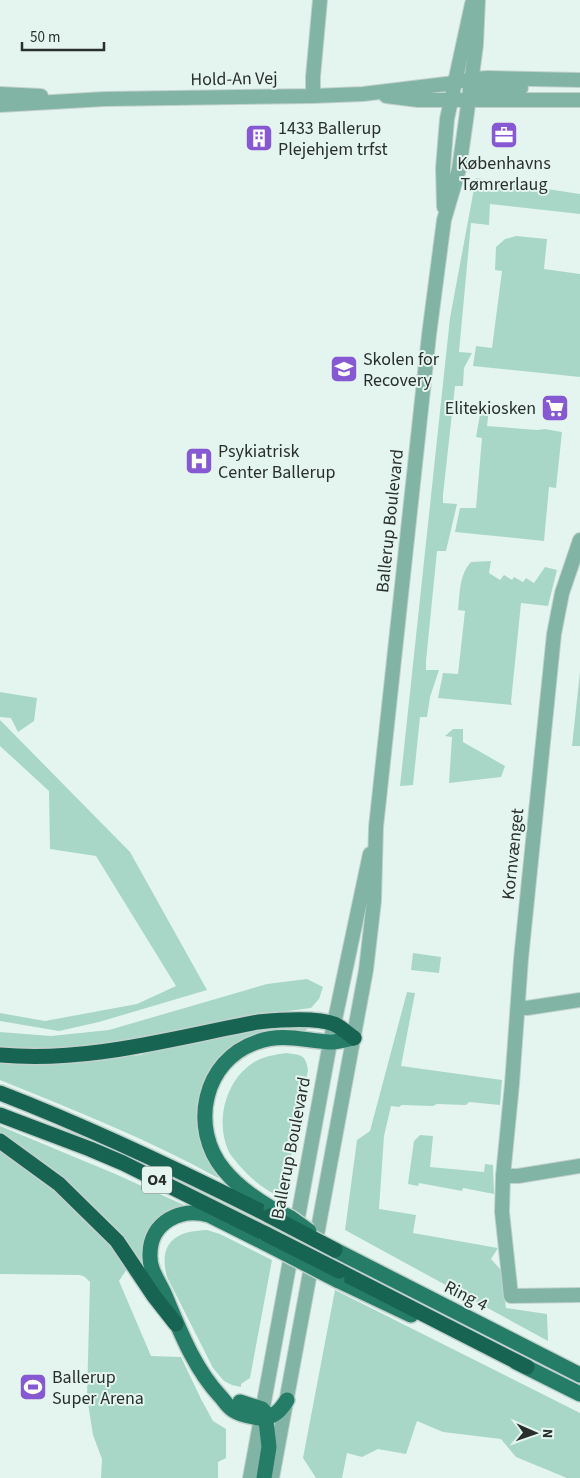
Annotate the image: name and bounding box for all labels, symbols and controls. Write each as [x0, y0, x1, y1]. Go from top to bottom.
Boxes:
scale bar [22, 20, 105, 52]
text: 50 m [30, 27, 60, 48]
street label: Hold-An Vej [190, 66, 278, 92]
place label: 1433 Ballerup Plejehjem trfst [278, 116, 388, 162]
office icon: Københavns Tømrerlaug [489, 120, 519, 150]
building icon: 1433 Ballerup Plejehjem trfst [244, 123, 274, 153]
place label: Københavns Tømrerlaug [457, 151, 551, 197]
place label: Skolen for Recovery [363, 347, 440, 393]
school or university icon: Skolen for Recovery [329, 354, 359, 384]
supermarket icon: Elitekiosken [540, 393, 570, 423]
place label: Elitekiosken [445, 396, 536, 421]
place label: Psykiatrisk Center Ballerup [218, 439, 335, 485]
hospital icon: Psykiatrisk Center Ballerup [184, 446, 214, 476]
street label: Ballerup Boulevard [370, 448, 410, 594]
street label: Kornvænget [496, 807, 530, 901]
street label: Ballerup Boulevard [265, 1075, 317, 1221]
road number: O4 [142, 1166, 172, 1194]
street label: Ring 4 [440, 1274, 492, 1318]
place label: Ballerup Super Arena [52, 1365, 144, 1411]
sports icon: Ballerup Super Arena [18, 1372, 48, 1402]
north arrow [510, 1408, 560, 1458]
text: N [537, 1428, 557, 1438]

